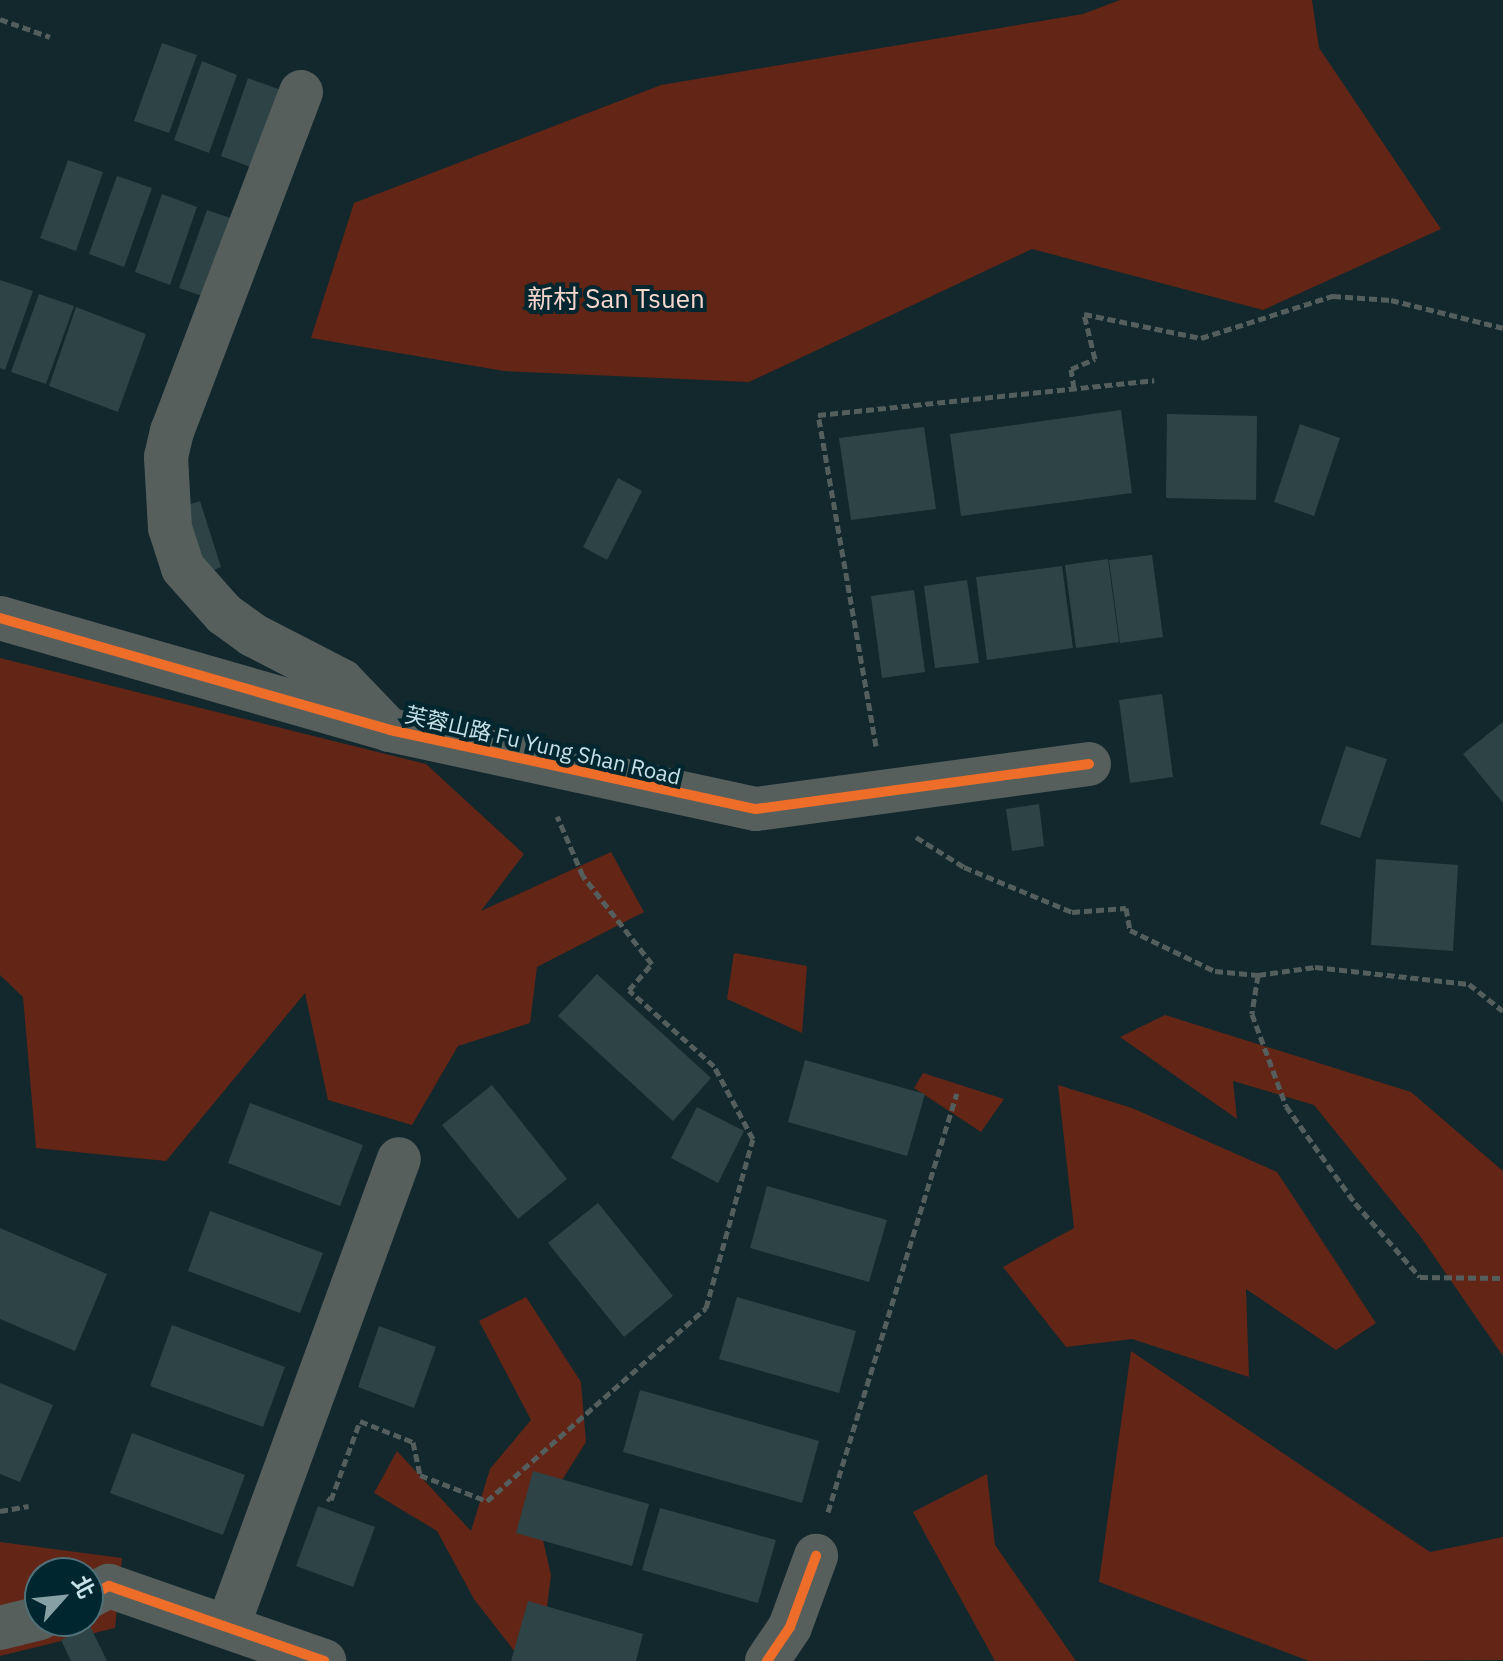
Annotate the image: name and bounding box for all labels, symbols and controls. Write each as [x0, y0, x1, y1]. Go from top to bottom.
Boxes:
district label: 新村 San Tsuen [527, 283, 705, 315]
street label: 芙蓉山路 Fu Yung Shan Road [403, 700, 683, 790]
north arrow [24, 1557, 104, 1637]
text: 北 [66, 1570, 102, 1603]

